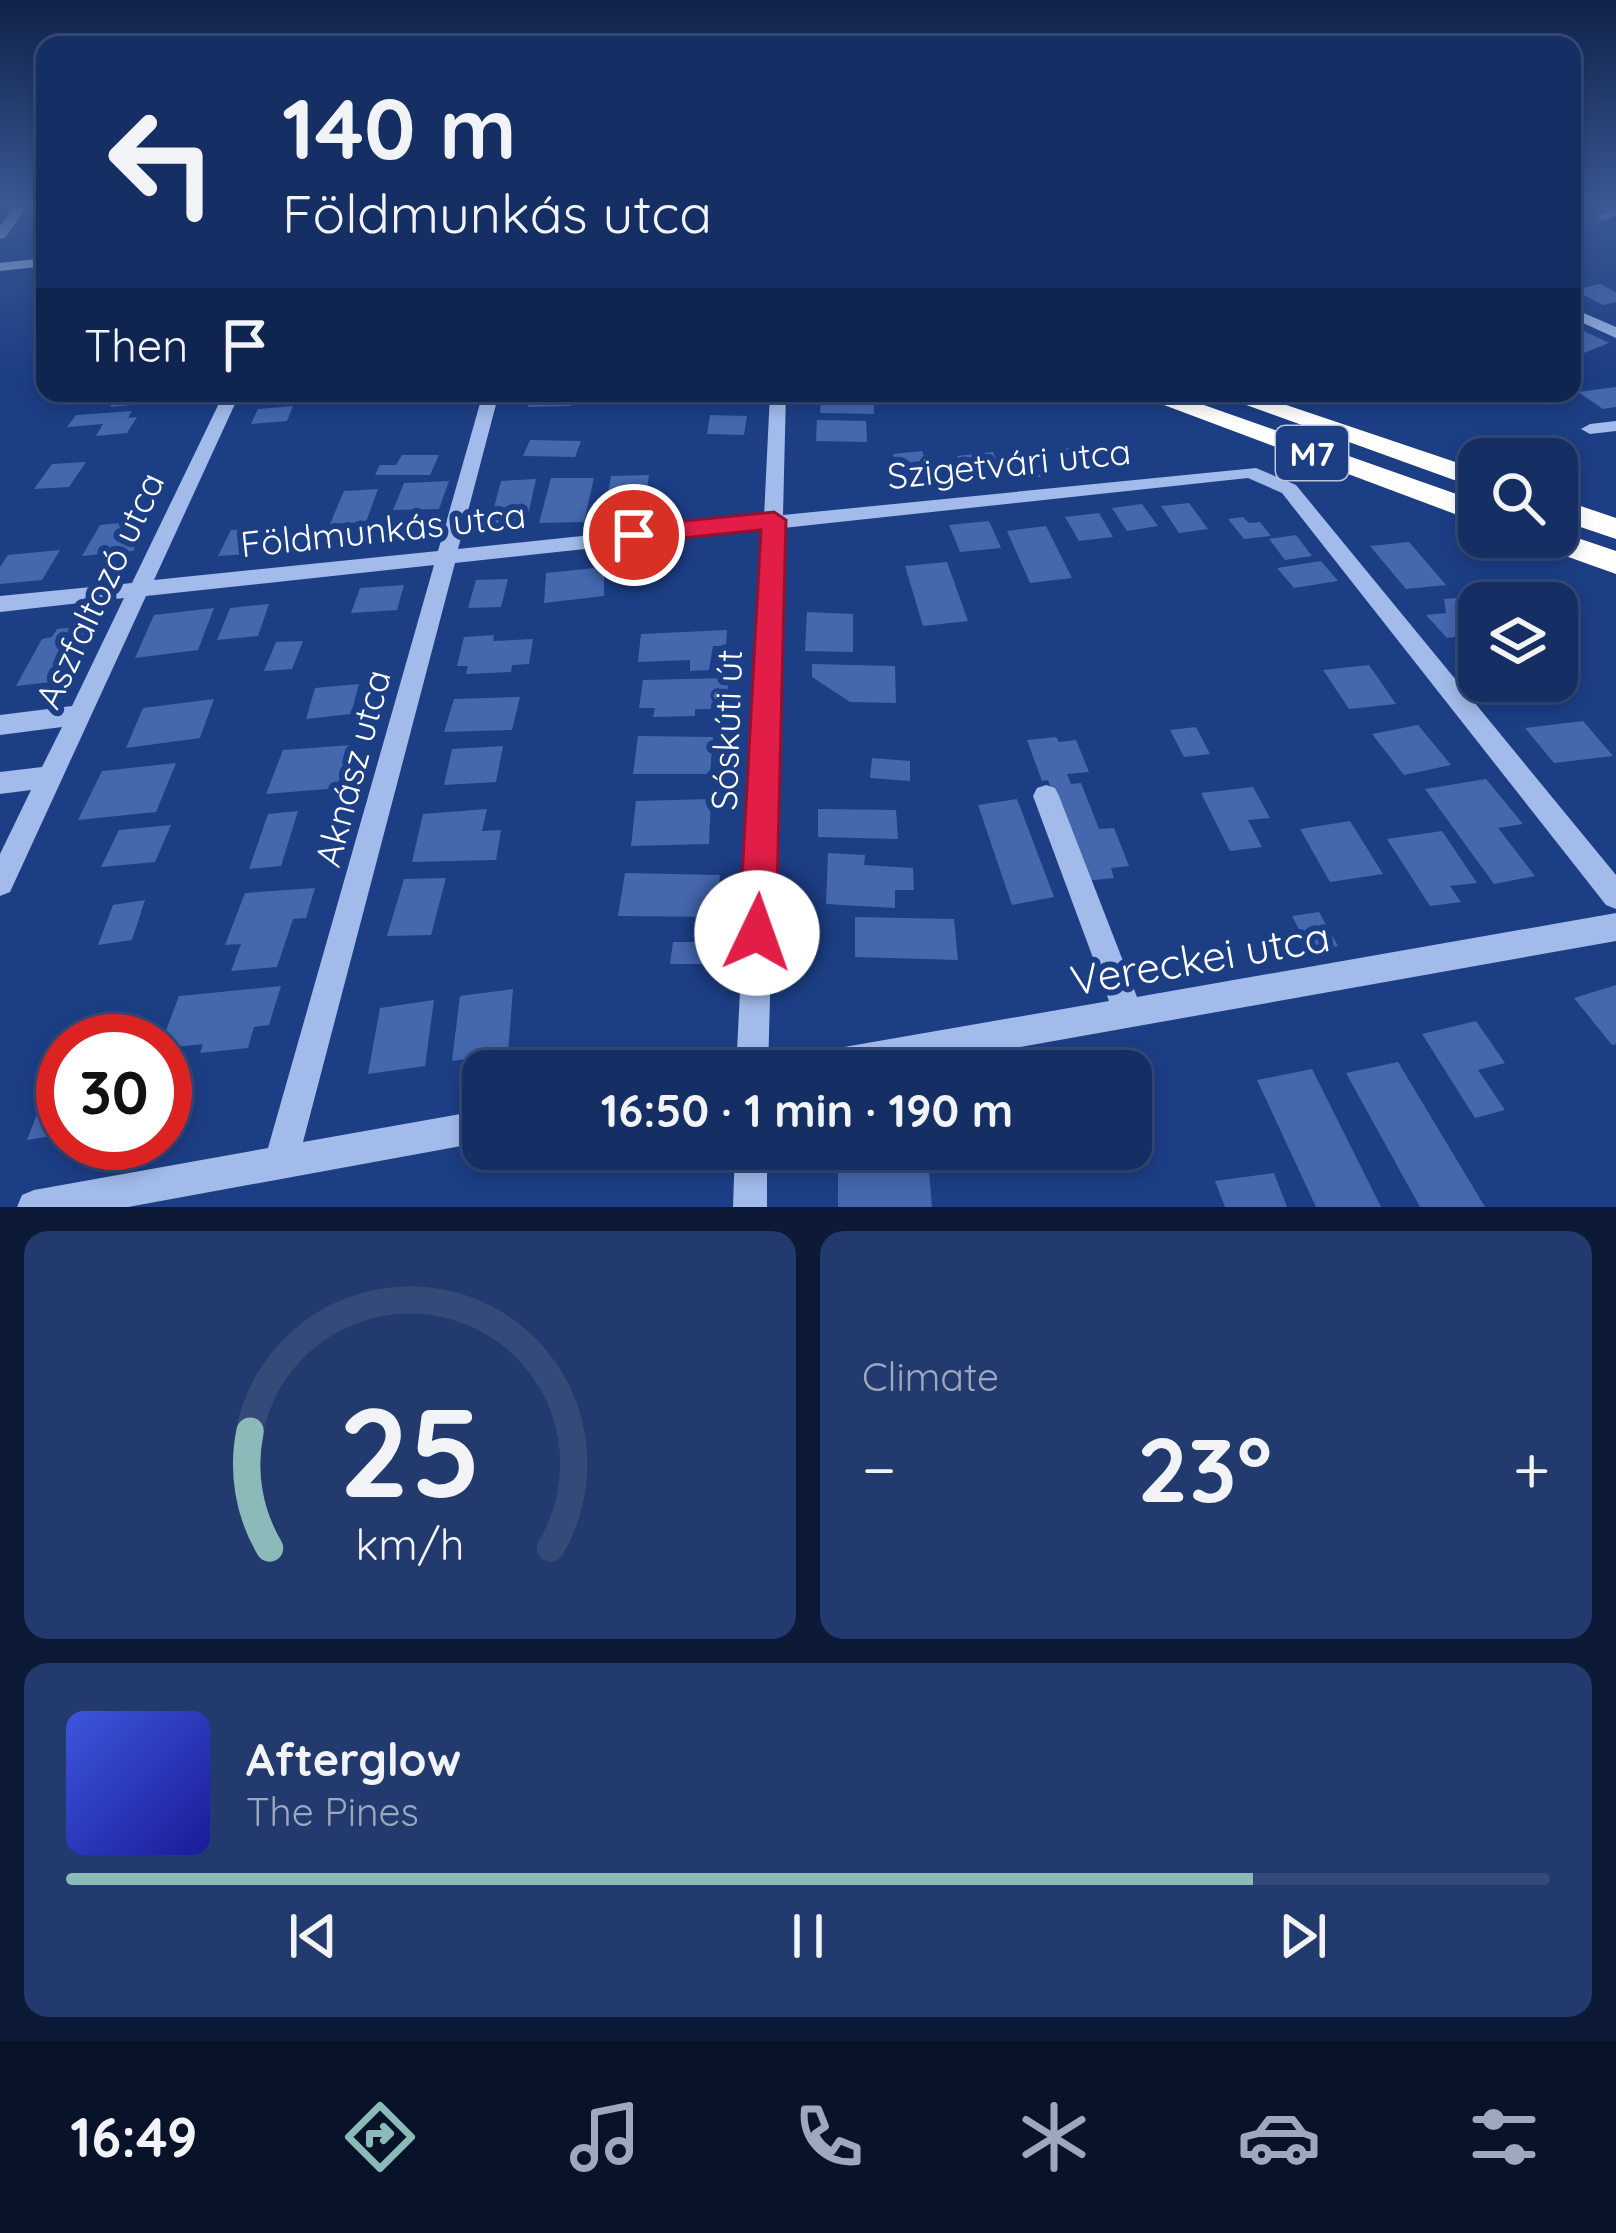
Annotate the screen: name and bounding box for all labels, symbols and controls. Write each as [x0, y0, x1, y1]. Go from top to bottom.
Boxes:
text: 140 m [282, 75, 517, 180]
icon: left [84, 84, 240, 240]
text: Földmunkás utca [282, 179, 712, 247]
icon: arrive [212, 312, 278, 378]
text: Then [84, 317, 188, 373]
road number: M7 [1276, 426, 1348, 480]
street label: Szigetvári utca [885, 428, 1133, 498]
map controls [1458, 438, 1578, 702]
button: search [1458, 438, 1578, 558]
street label: Aszfaltozó utca [25, 465, 173, 715]
pin [583, 484, 685, 586]
street label: Földmunkás utca [238, 492, 528, 566]
icon: arrive [601, 502, 667, 568]
button: layers [1458, 582, 1578, 702]
street label: Sóskúti út [701, 649, 751, 811]
street label: Aknász utca [304, 665, 400, 871]
position arrow [694, 870, 820, 996]
street label: Vereckei utca [1066, 909, 1334, 1007]
speed limit sign: 30 [36, 1014, 192, 1170]
text: 16:50 · 1 min · 190 m [601, 1082, 1013, 1138]
text: Climate [862, 1352, 999, 1401]
text: 25 [339, 1372, 481, 1528]
text: 23° [1137, 1412, 1272, 1525]
text: − [862, 1427, 896, 1510]
text: + [1513, 1427, 1550, 1510]
text: km/h [356, 1517, 464, 1571]
text: Afterglow [246, 1731, 461, 1787]
text: The Pines [246, 1787, 419, 1836]
icon: previous [280, 1903, 346, 1969]
icon: pause [775, 1903, 841, 1969]
icon: next [1270, 1903, 1336, 1969]
icon: directions [338, 2095, 422, 2179]
icon: music [563, 2095, 647, 2179]
icon: phone [787, 2095, 871, 2179]
icon: climate [1012, 2095, 1096, 2179]
icon: car [1237, 2095, 1321, 2179]
icon: filters [1462, 2095, 1546, 2179]
text: 16:49 [70, 2103, 197, 2171]

